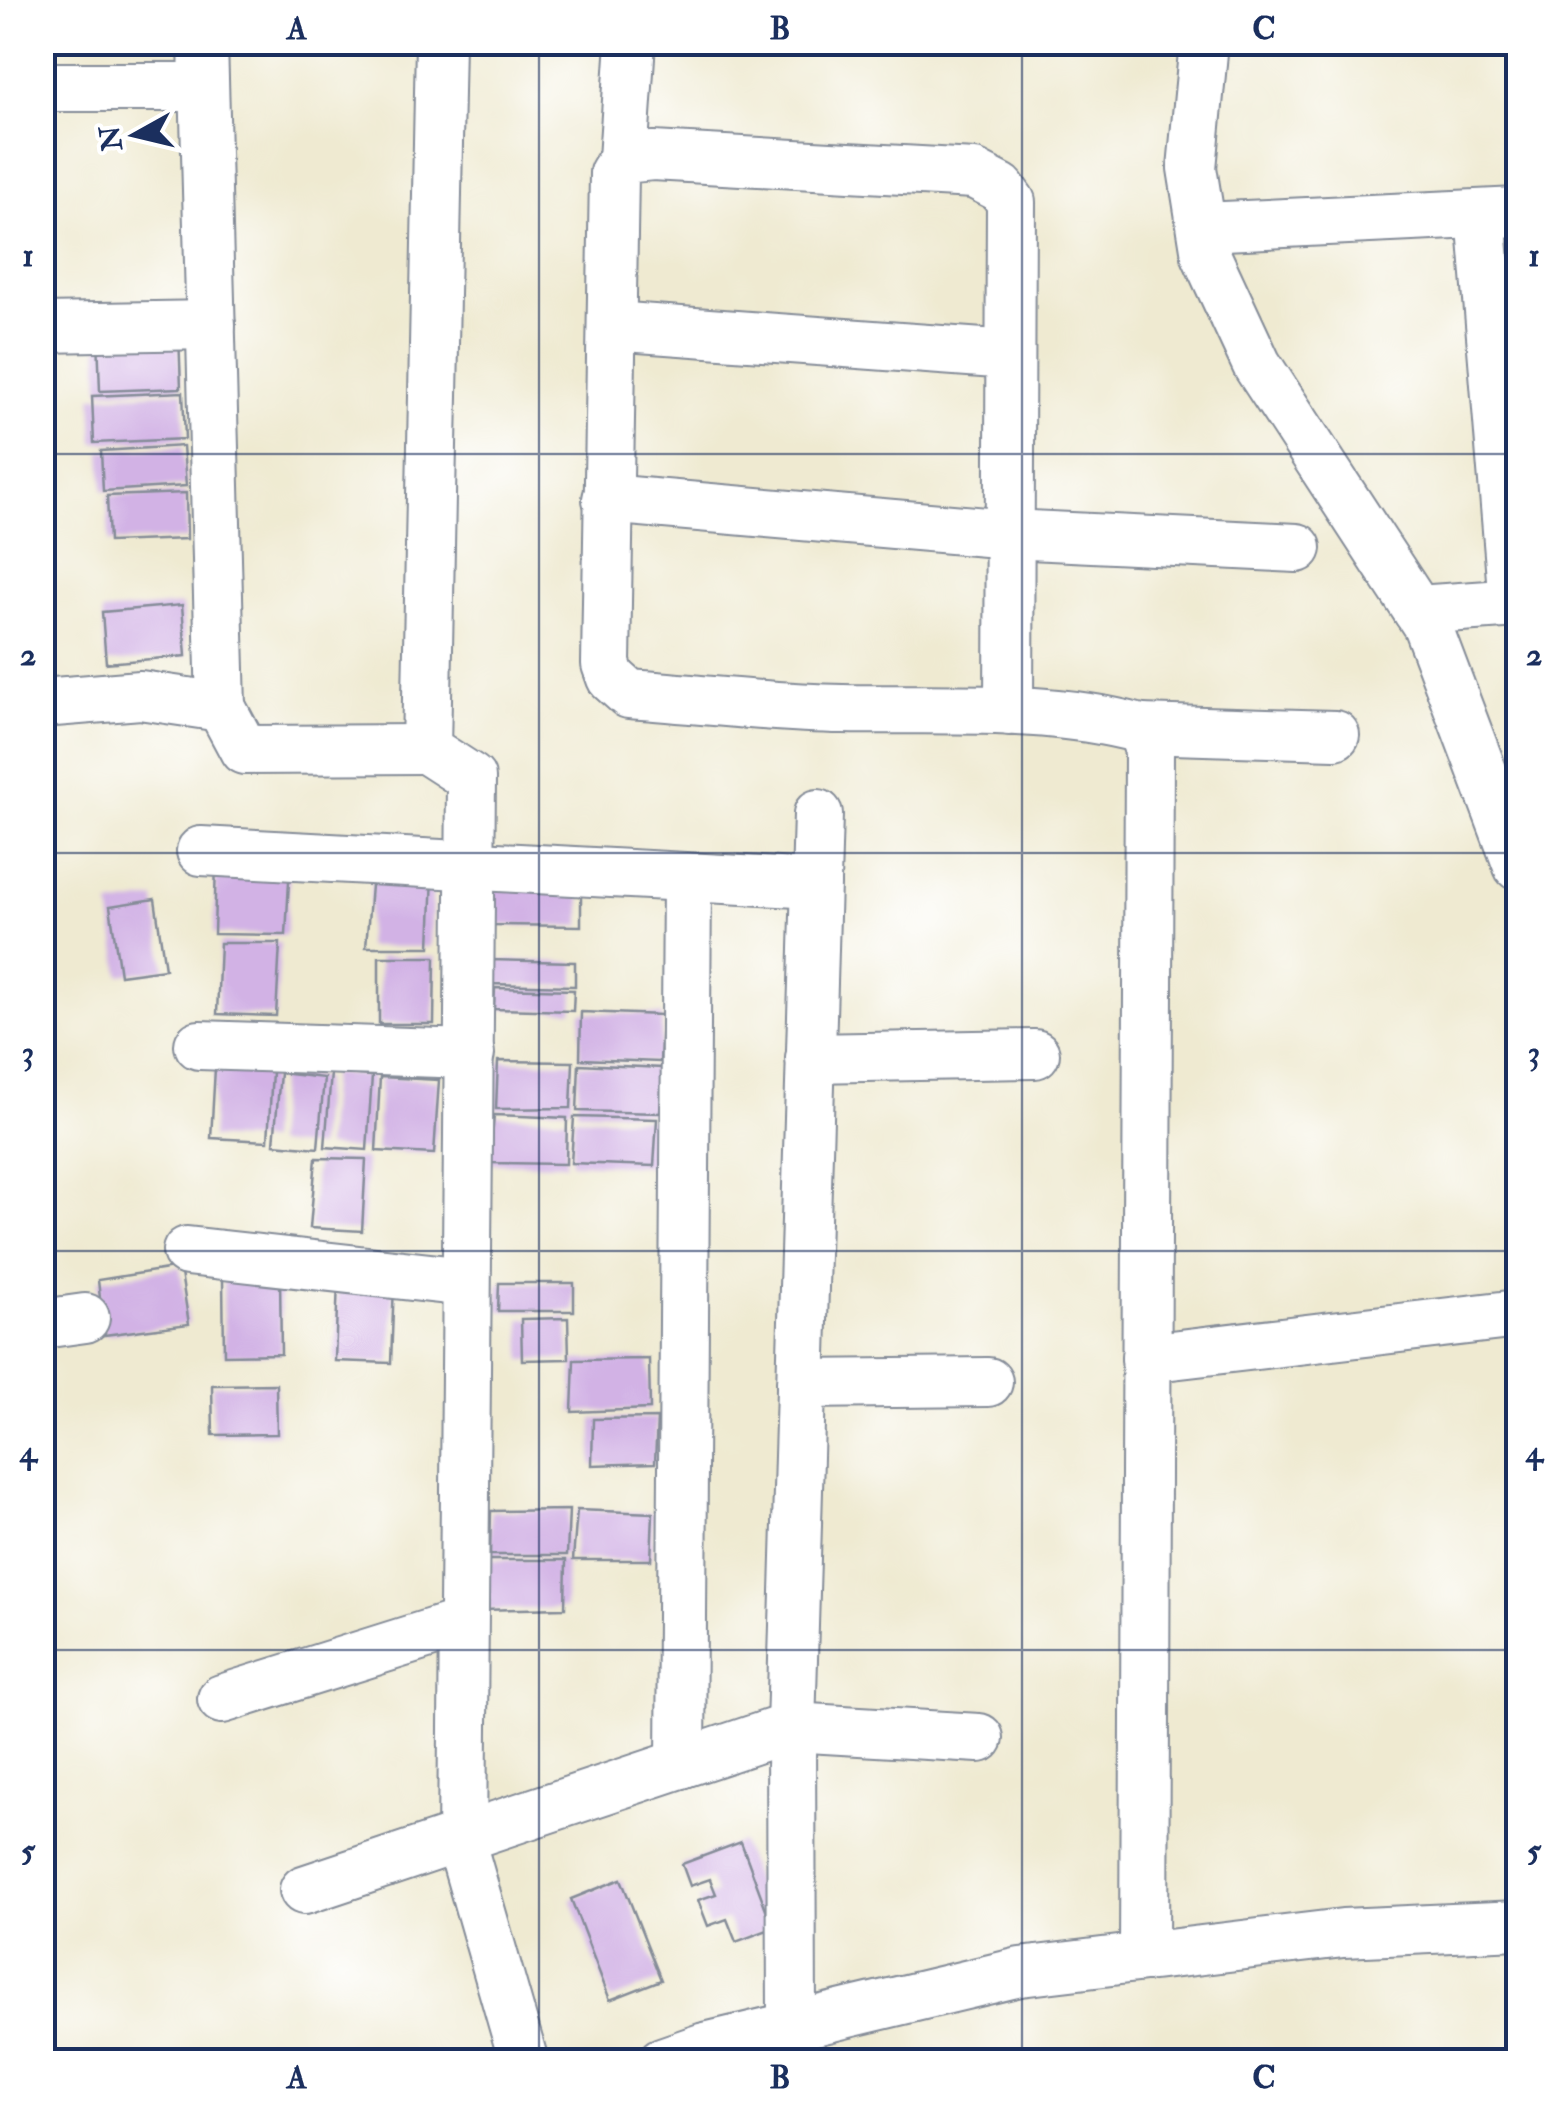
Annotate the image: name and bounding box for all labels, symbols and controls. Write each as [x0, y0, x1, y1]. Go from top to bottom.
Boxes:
text: A [285, 9, 308, 49]
text: B [770, 9, 790, 49]
text: C [1252, 9, 1276, 49]
north arrow [85, 85, 185, 185]
text: N [93, 123, 131, 154]
text: 1 [22, 236, 34, 276]
text: 1 [1528, 236, 1540, 276]
text: 2 [20, 635, 36, 675]
text: 2 [1526, 635, 1542, 675]
text: 3 [22, 1033, 34, 1073]
text: 3 [1528, 1033, 1540, 1073]
text: 4 [18, 1432, 38, 1472]
text: 4 [1524, 1432, 1544, 1472]
text: 5 [21, 1831, 36, 1871]
text: 5 [1527, 1831, 1542, 1871]
text: A [285, 2058, 308, 2098]
text: B [770, 2058, 790, 2098]
text: C [1252, 2058, 1276, 2098]

